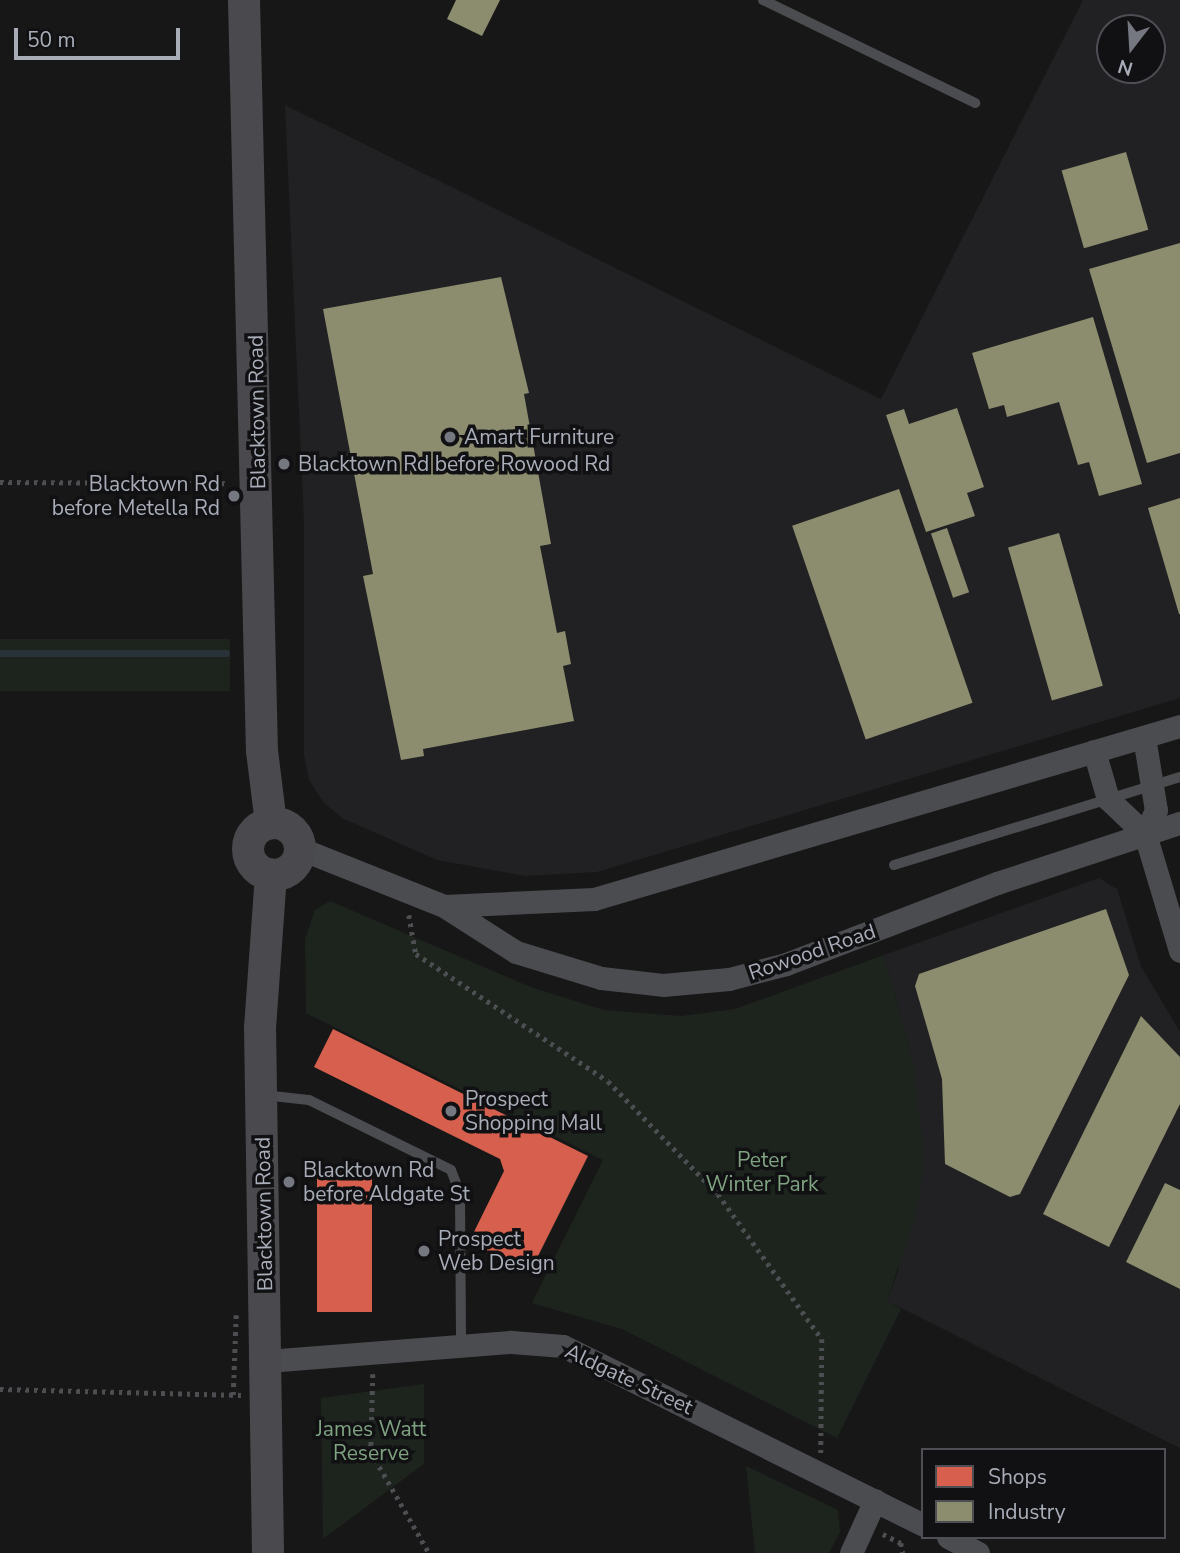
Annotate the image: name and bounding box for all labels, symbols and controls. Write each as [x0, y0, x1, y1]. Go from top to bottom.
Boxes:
scale bar [18, 14, 184, 58]
north arrow [1096, 14, 1166, 84]
text: 50 m [27, 26, 76, 54]
text: N [1115, 53, 1136, 82]
street label: Blacktown Road [243, 335, 271, 489]
place label: Amart Furniture [464, 424, 614, 450]
marker: Amart Furniture [442, 429, 458, 445]
place label: Blacktown Rd before Rowood Rd [298, 451, 610, 477]
marker: Blacktown Rd before Rowood Rd [276, 456, 292, 472]
place label: Blacktown Rd before Metella Rd [52, 471, 220, 521]
marker: Blacktown Rd before Metella Rd [226, 488, 242, 504]
street label: Rowood Road [745, 918, 879, 986]
place label: Prospect Shopping Mall [465, 1086, 602, 1136]
marker: Prospect Shopping Mall [443, 1103, 459, 1119]
street label: Blacktown Road [250, 1137, 278, 1291]
park label: Peter Winter Park [705, 1147, 819, 1197]
place label: Blacktown Rd before Aldgate St [303, 1157, 470, 1207]
marker: Blacktown Rd before Aldgate St [281, 1174, 297, 1190]
place label: Prospect Web Design [438, 1226, 555, 1276]
marker: Prospect Web Design [416, 1243, 432, 1259]
street label: Aldgate Street [561, 1338, 697, 1420]
park label: James Watt Reserve [316, 1416, 426, 1466]
legend [921, 1448, 1166, 1539]
text: Shops [988, 1463, 1047, 1491]
text: Industry [988, 1498, 1066, 1526]

